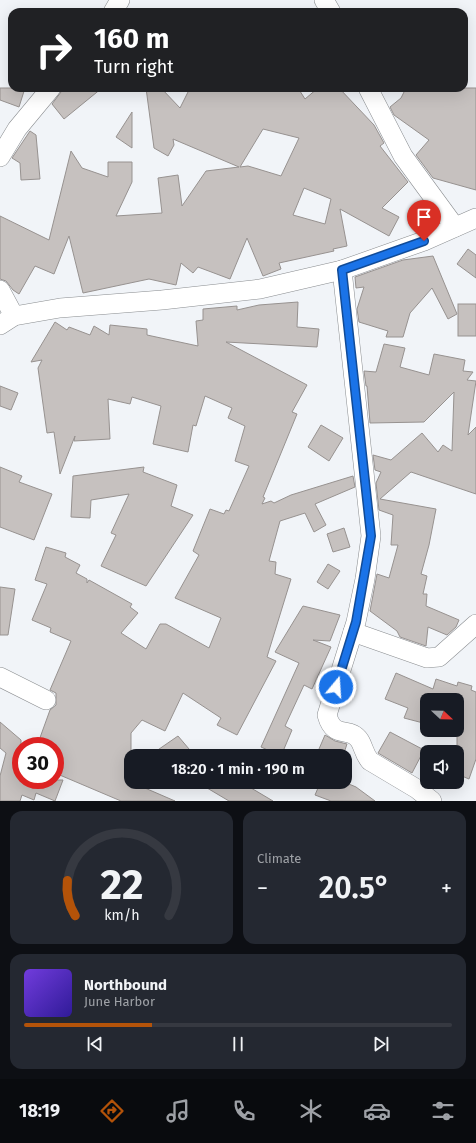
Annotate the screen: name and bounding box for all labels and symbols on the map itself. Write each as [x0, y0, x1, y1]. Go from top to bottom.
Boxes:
pin [407, 200, 441, 241]
position arrow [315, 666, 357, 708]
north arrow [420, 693, 464, 737]
speed limit sign: 30 [12, 737, 64, 789]

